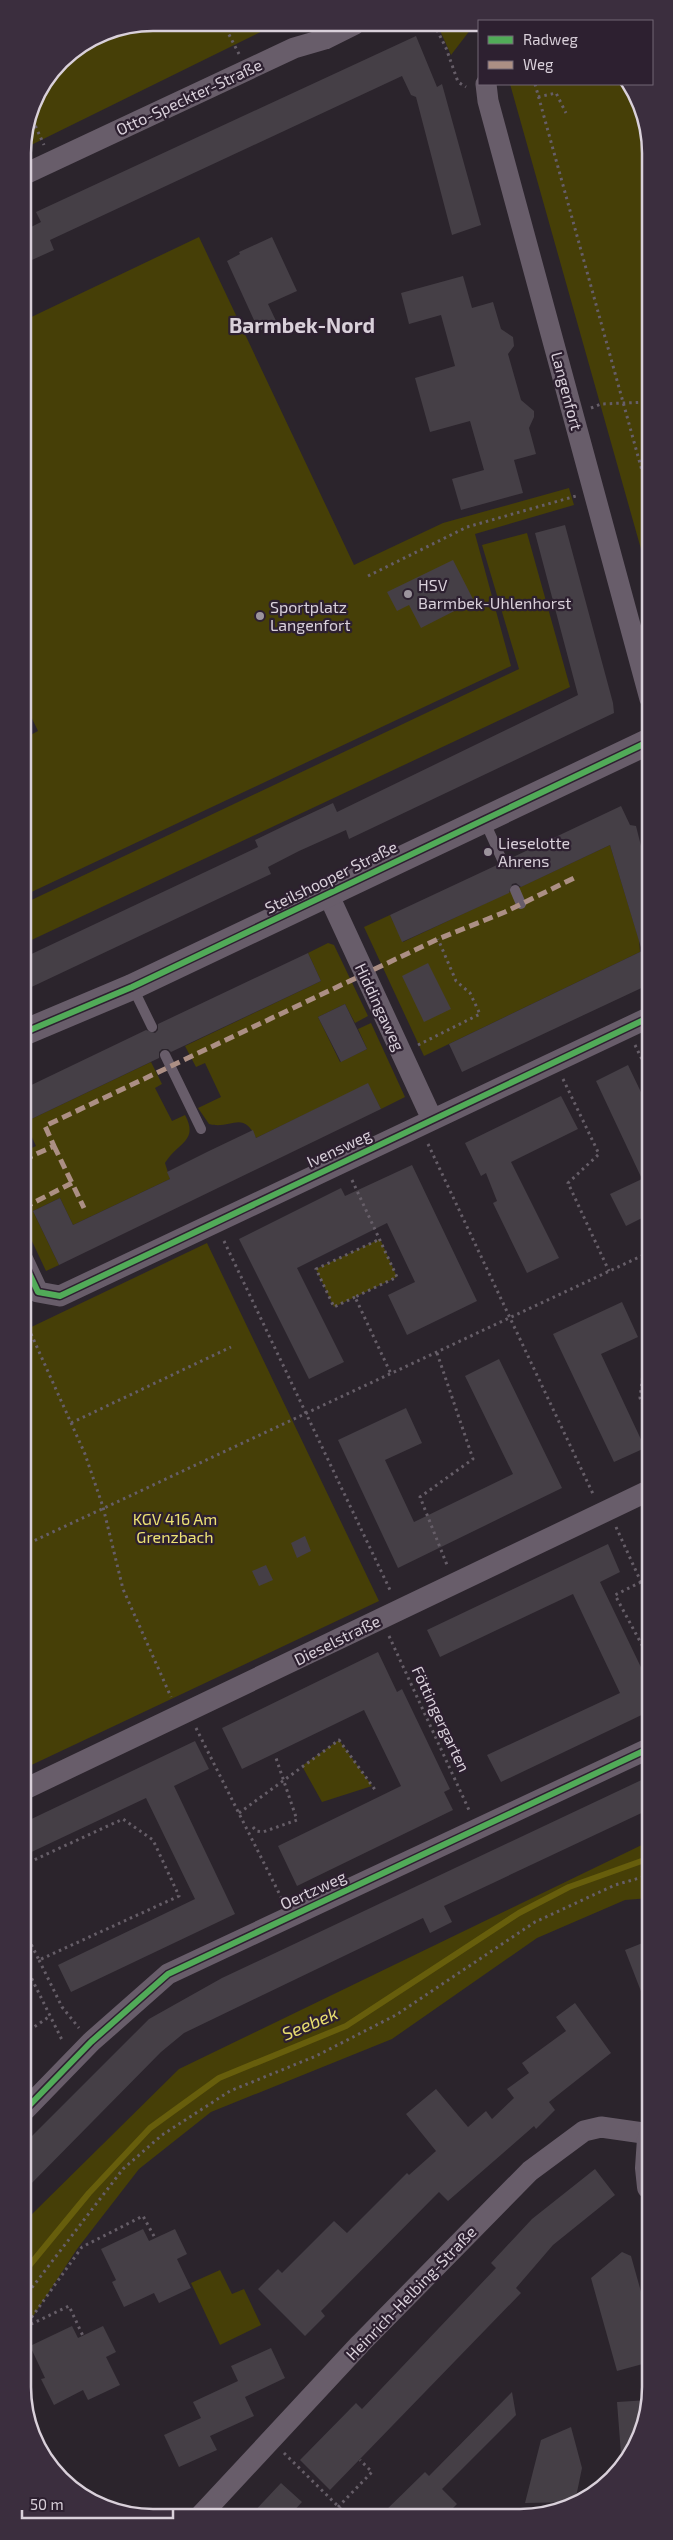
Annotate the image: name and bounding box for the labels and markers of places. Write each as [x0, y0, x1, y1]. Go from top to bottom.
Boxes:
place label: HSV Barmbek-Uhlenhorst [418, 575, 571, 612]
marker: HSV Barmbek-Uhlenhorst [402, 588, 414, 600]
place label: Sportplatz Langenfort [270, 597, 351, 634]
marker: Sportplatz Langenfort [254, 610, 266, 622]
place label: Lieselotte Ahrens [498, 833, 570, 870]
marker: Lieselotte Ahrens [482, 846, 494, 858]

